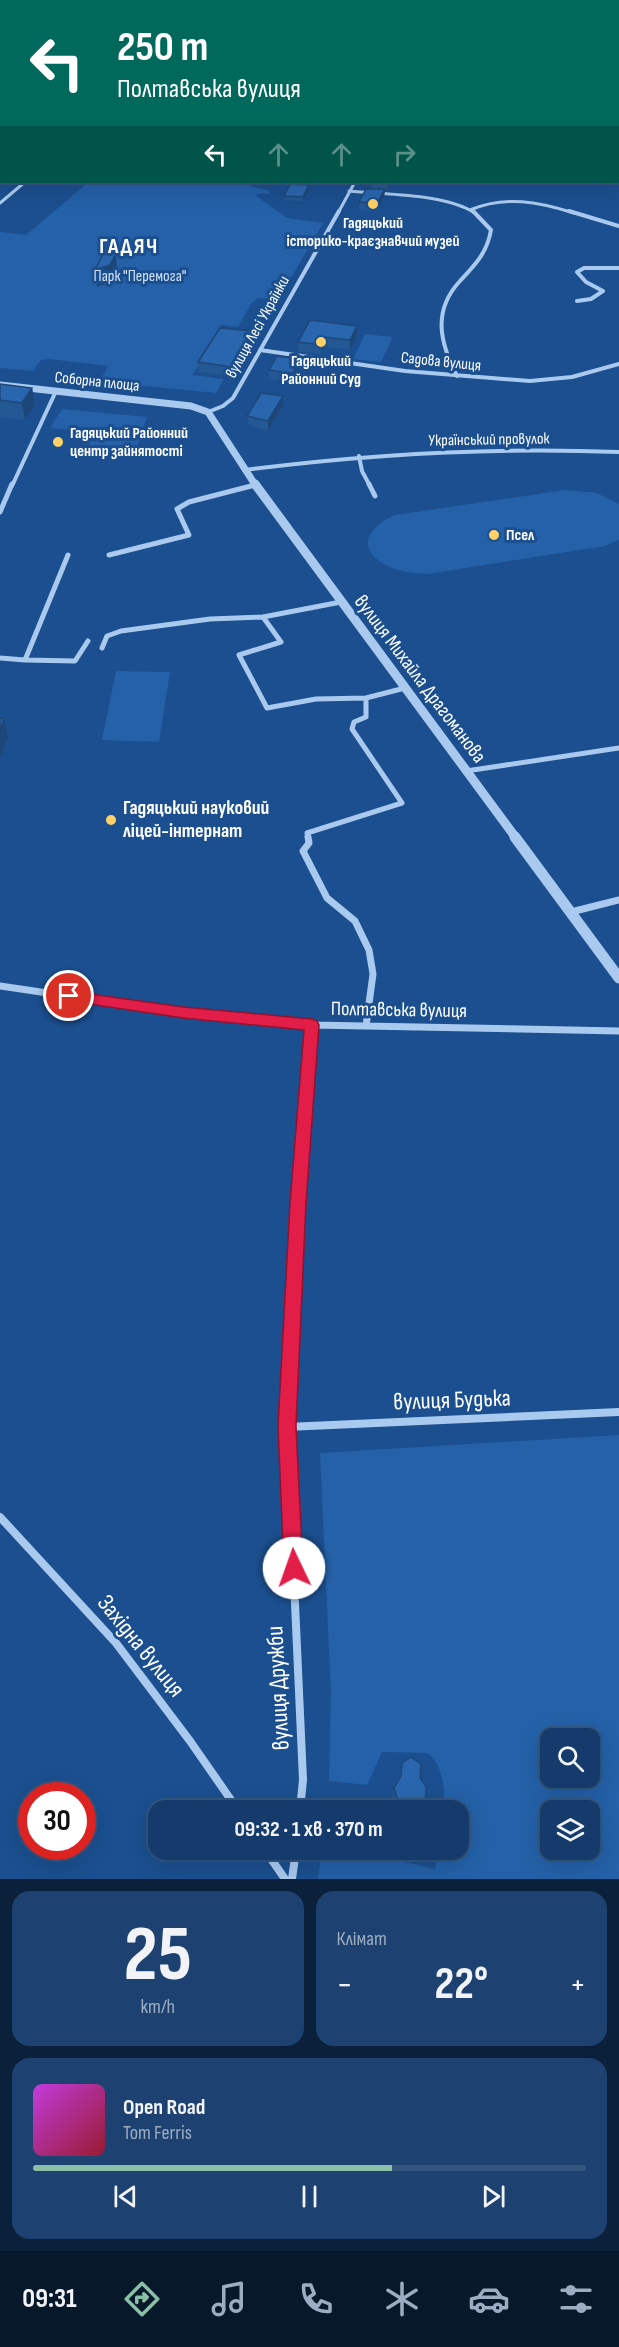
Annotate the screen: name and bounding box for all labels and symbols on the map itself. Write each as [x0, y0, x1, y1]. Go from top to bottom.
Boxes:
marker: Гадяцький історико-краєзнавчий музей [366, 197, 380, 211]
place label: Гадяцький історико-краєзнавчий музей [287, 214, 459, 251]
district label: ГАДЯЧ [99, 233, 159, 260]
park label: Парк "Перемога" [94, 267, 186, 286]
street label: вулиця Лесі Українки [222, 273, 294, 381]
marker: Гадяцький Районний Суд [314, 335, 328, 349]
street label: Садова вулиця [400, 348, 482, 376]
place label: Гадяцький Районний Суд [281, 352, 361, 389]
street label: Соборна площа [54, 368, 140, 396]
place label: Гадяцький Районний центр зайнятості [70, 424, 188, 461]
street label: Український провулок [428, 429, 551, 451]
marker: Гадяцький Районний центр зайнятості [51, 435, 65, 449]
place label: Псел [506, 526, 535, 545]
marker: Псел [487, 528, 501, 542]
street label: вулиця Михайла Драгоманова [349, 590, 491, 768]
place label: Гадяцький науковий ліцей-інтернат [123, 796, 269, 843]
marker: Гадяцький науковий ліцей-інтернат [104, 813, 118, 827]
pin [43, 970, 94, 1021]
street label: Полтавська вулиця [331, 997, 467, 1023]
street label: вулиця Будька [393, 1383, 511, 1417]
position arrow [262, 1536, 326, 1600]
street label: Західна вулиця [91, 1589, 191, 1703]
street label: вулиця Дружби [260, 1625, 296, 1751]
speed limit sign: 30 [18, 1782, 96, 1860]

